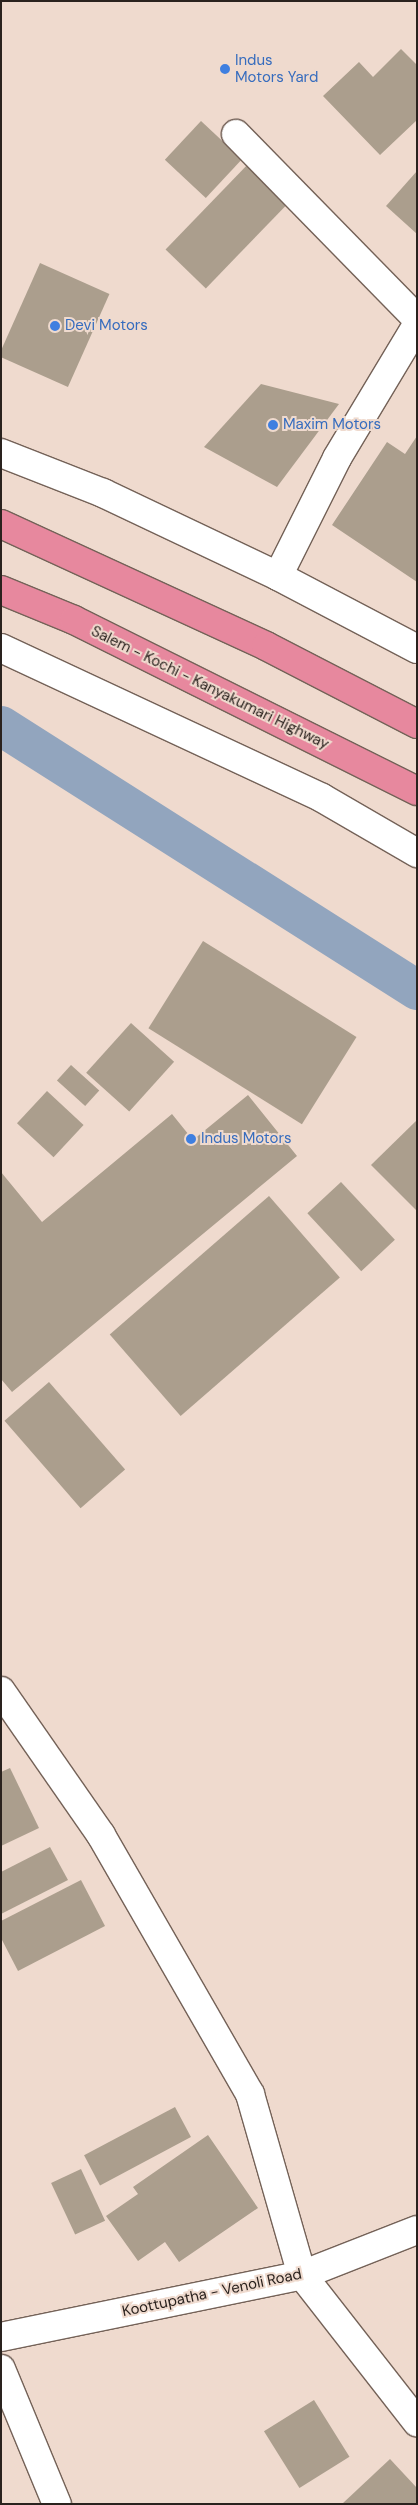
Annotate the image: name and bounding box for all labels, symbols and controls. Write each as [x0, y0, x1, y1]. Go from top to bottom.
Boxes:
place label: Indus Motors Yard [235, 51, 318, 86]
marker: Indus Motors Yard [219, 63, 231, 75]
place label: Devi Motors [65, 317, 148, 335]
marker: Devi Motors [49, 320, 61, 332]
place label: Maxim Motors [283, 416, 381, 434]
marker: Maxim Motors [267, 419, 279, 431]
street label: Salem - Kochi - Kanyakumari Highway [88, 622, 332, 754]
place label: Indus Motors [201, 1130, 291, 1148]
marker: Indus Motors [185, 1133, 197, 1145]
street label: Koottupatha - Venoli Road [121, 2265, 303, 2321]

